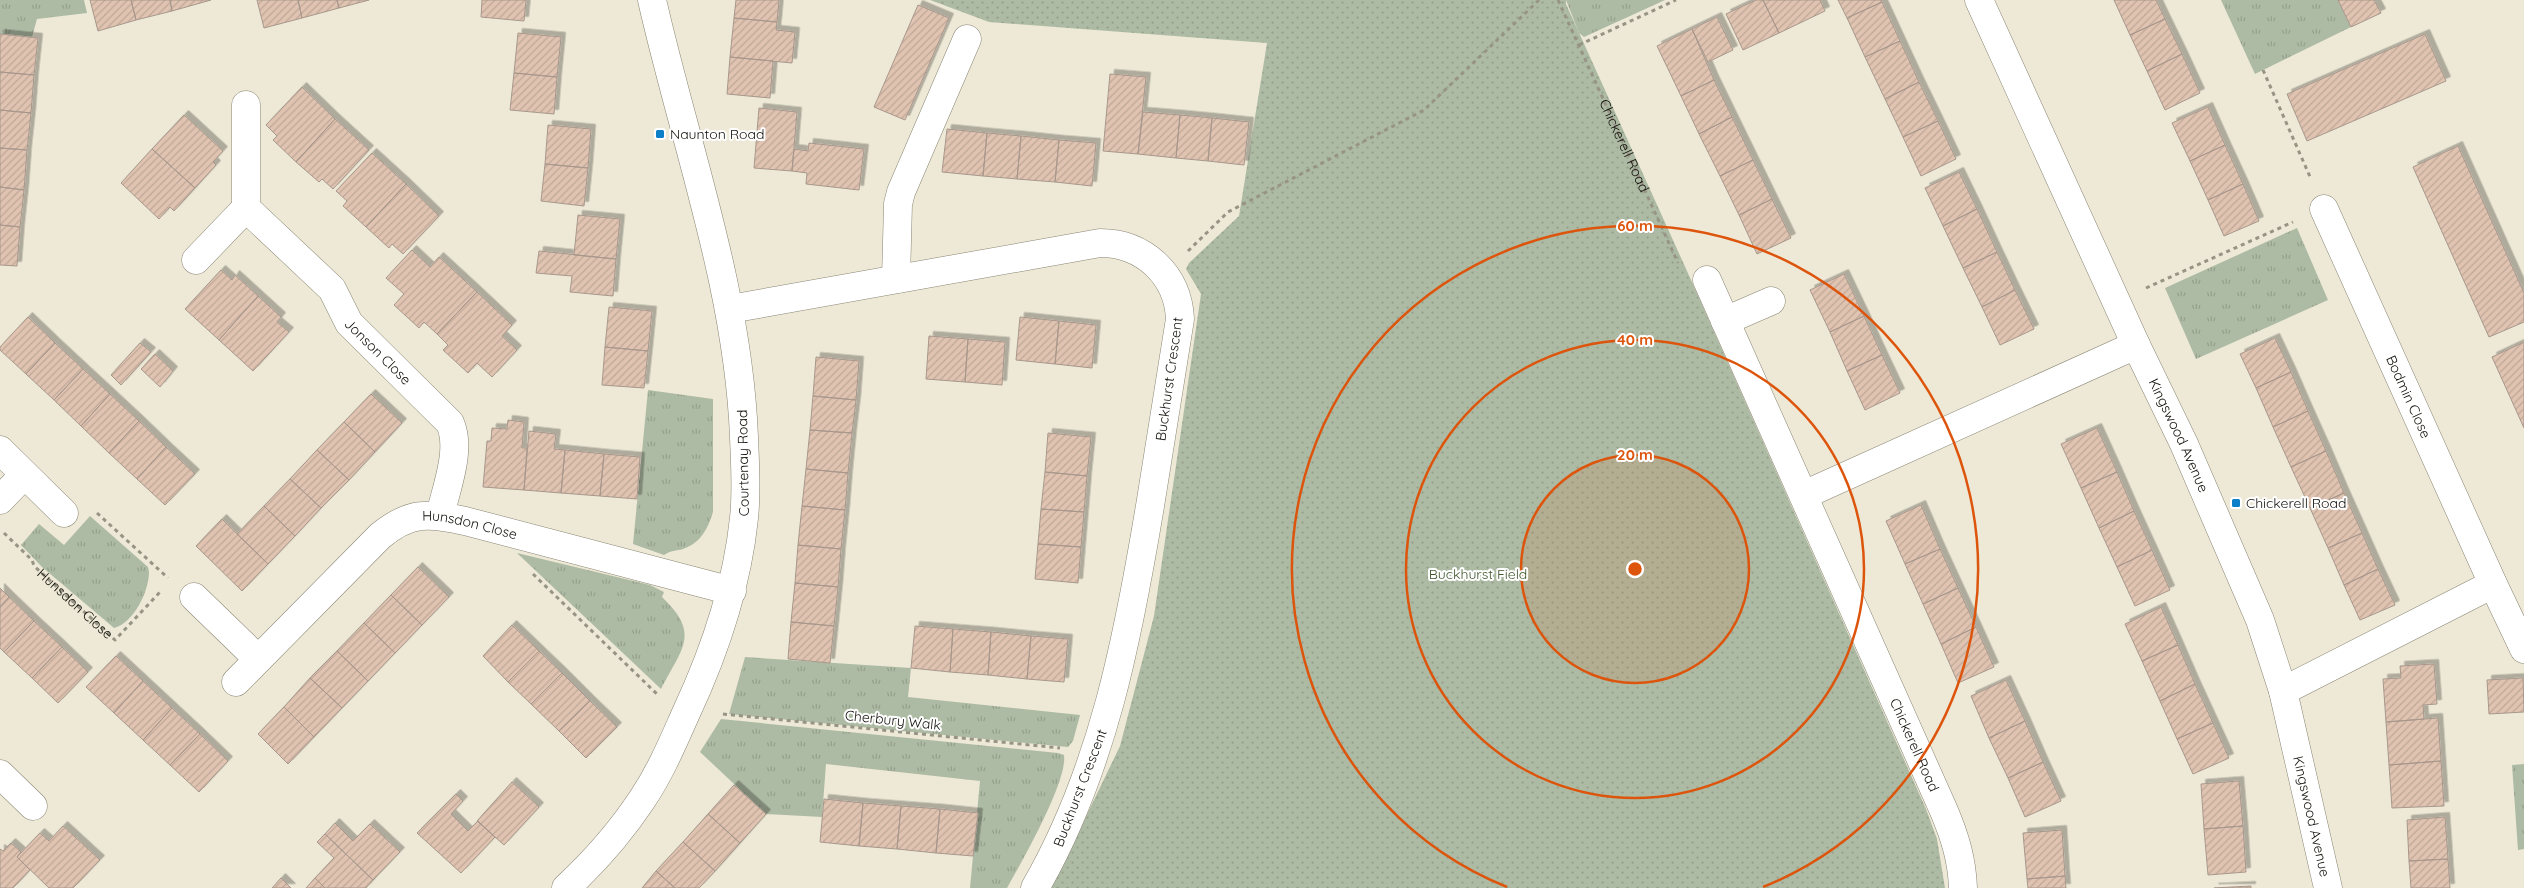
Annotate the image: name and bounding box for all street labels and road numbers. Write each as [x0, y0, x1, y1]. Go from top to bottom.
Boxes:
street label: Chickerell Road [1595, 96, 1653, 195]
street label: Jonson Close [341, 315, 415, 389]
street label: Buckhurst Crescent [1151, 316, 1187, 442]
street label: Bodmin Close [2382, 353, 2435, 441]
street label: Kingswood Avenue [2145, 375, 2213, 495]
street label: Courtenay Road [733, 410, 753, 516]
street label: Hunsdon Close [422, 507, 519, 543]
street label: Hunsdon Close [33, 564, 117, 643]
street label: Chickerell Road [1886, 695, 1943, 794]
street label: Cherbury Walk [844, 706, 942, 734]
street label: Buckhurst Crescent [1049, 726, 1111, 850]
street label: Kingswood Avenue [2289, 754, 2334, 879]

